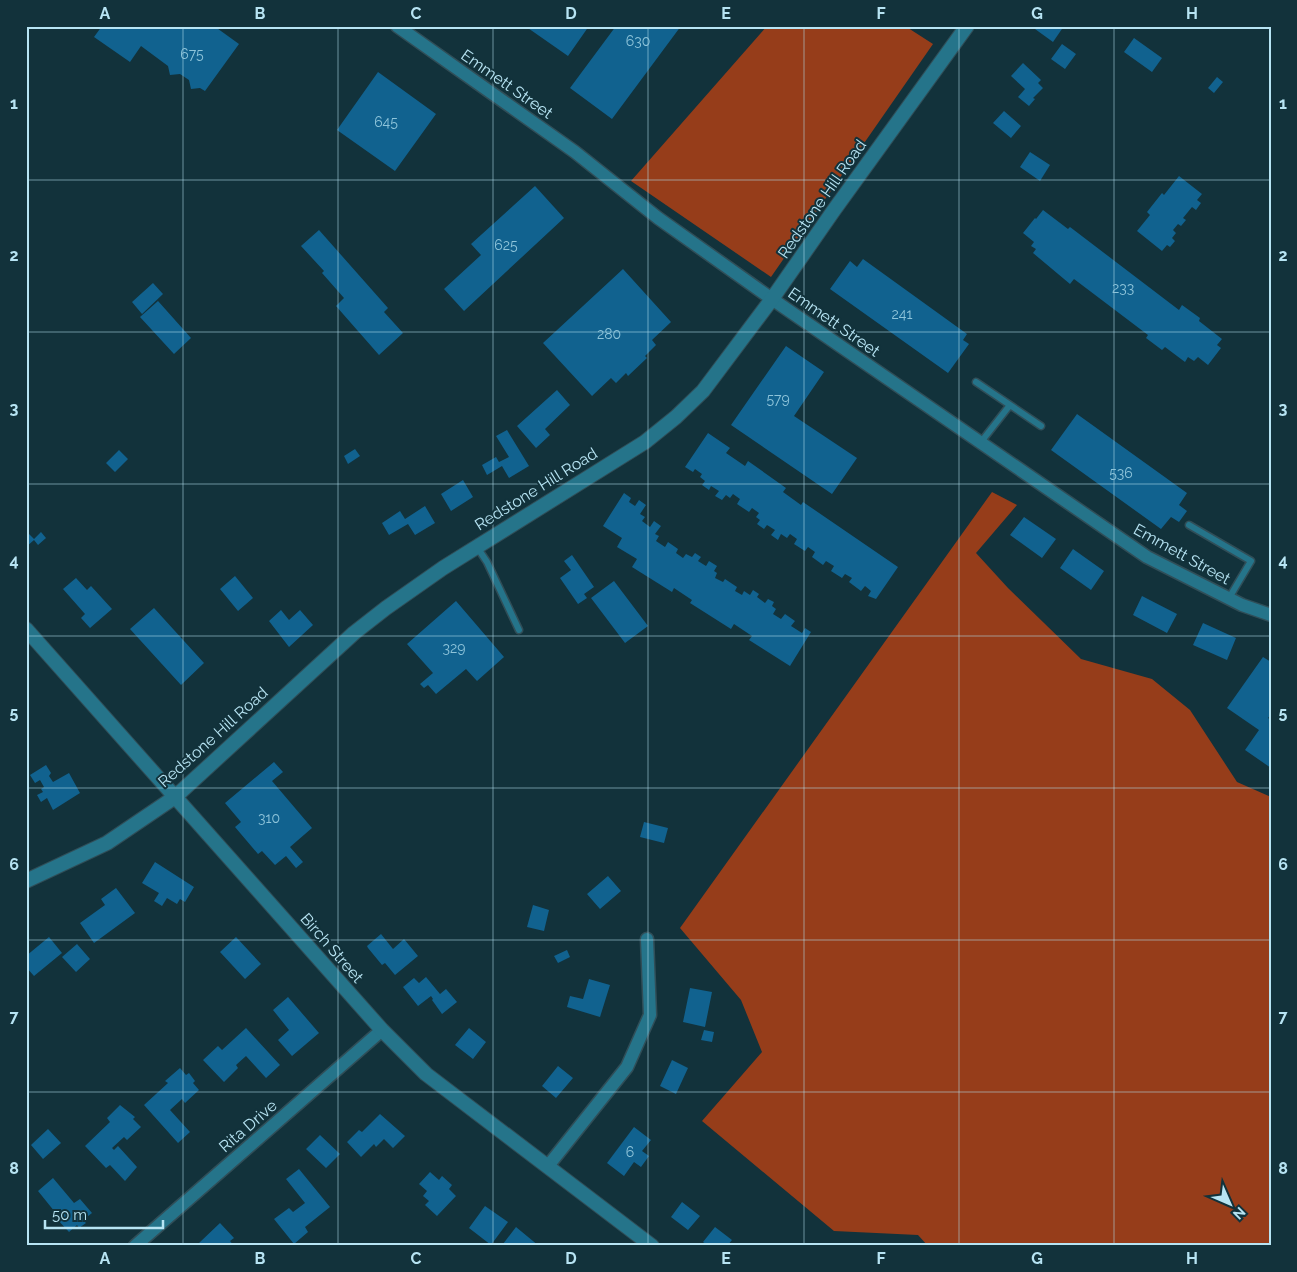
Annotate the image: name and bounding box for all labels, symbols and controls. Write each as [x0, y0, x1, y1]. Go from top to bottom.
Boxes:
text: A [100, 4, 111, 23]
text: B [255, 4, 266, 23]
text: C [411, 4, 422, 23]
text: D [565, 4, 577, 23]
text: E [721, 4, 731, 23]
text: F [876, 4, 886, 23]
text: G [1031, 4, 1043, 23]
text: H [1186, 4, 1198, 23]
house number: 630 [626, 33, 650, 49]
street label: Emmett Street [458, 45, 557, 123]
house number: 675 [180, 46, 204, 62]
text: 1 [10, 94, 18, 113]
text: 1 [1279, 94, 1287, 113]
house number: 645 [374, 114, 398, 130]
street label: Redstone Hill Road [774, 136, 870, 262]
house number: 625 [494, 237, 518, 253]
text: 2 [9, 246, 19, 265]
text: 2 [1278, 246, 1288, 265]
house number: 233 [1112, 280, 1134, 296]
street label: Emmett Street [785, 283, 884, 361]
house number: 241 [892, 306, 912, 322]
house number: 280 [597, 326, 621, 342]
house number: 579 [766, 391, 790, 407]
text: 3 [10, 399, 19, 418]
text: 3 [1279, 399, 1288, 418]
street label: Redstone Hill Road [471, 444, 601, 534]
house number: 536 [1109, 465, 1133, 481]
street label: Emmett Street [1130, 520, 1234, 589]
text: 4 [9, 551, 19, 570]
text: 4 [1278, 551, 1288, 570]
house number: 329 [443, 640, 465, 656]
street label: Redstone Hill Road [154, 683, 272, 791]
text: 5 [10, 703, 19, 722]
text: 5 [1279, 703, 1288, 722]
house number: 310 [258, 810, 280, 826]
text: 6 [9, 855, 19, 874]
text: 6 [1278, 855, 1288, 874]
street label: Birch Street [297, 909, 368, 987]
text: 7 [10, 1007, 19, 1026]
text: 7 [1279, 1007, 1288, 1026]
street label: Rita Drive [215, 1096, 281, 1156]
house number: 6 [626, 1144, 634, 1160]
text: 8 [9, 1159, 19, 1178]
text: 8 [1278, 1159, 1288, 1178]
north arrow [1204, 1180, 1254, 1230]
scale bar [45, 1197, 162, 1229]
text: N [1230, 1204, 1249, 1223]
text: 50 m [52, 1206, 87, 1224]
text: A [100, 1249, 111, 1268]
text: B [255, 1249, 266, 1268]
text: C [411, 1249, 422, 1268]
text: D [565, 1249, 577, 1268]
text: E [721, 1249, 731, 1268]
text: F [876, 1249, 886, 1268]
text: G [1031, 1249, 1043, 1268]
text: H [1186, 1249, 1198, 1268]

